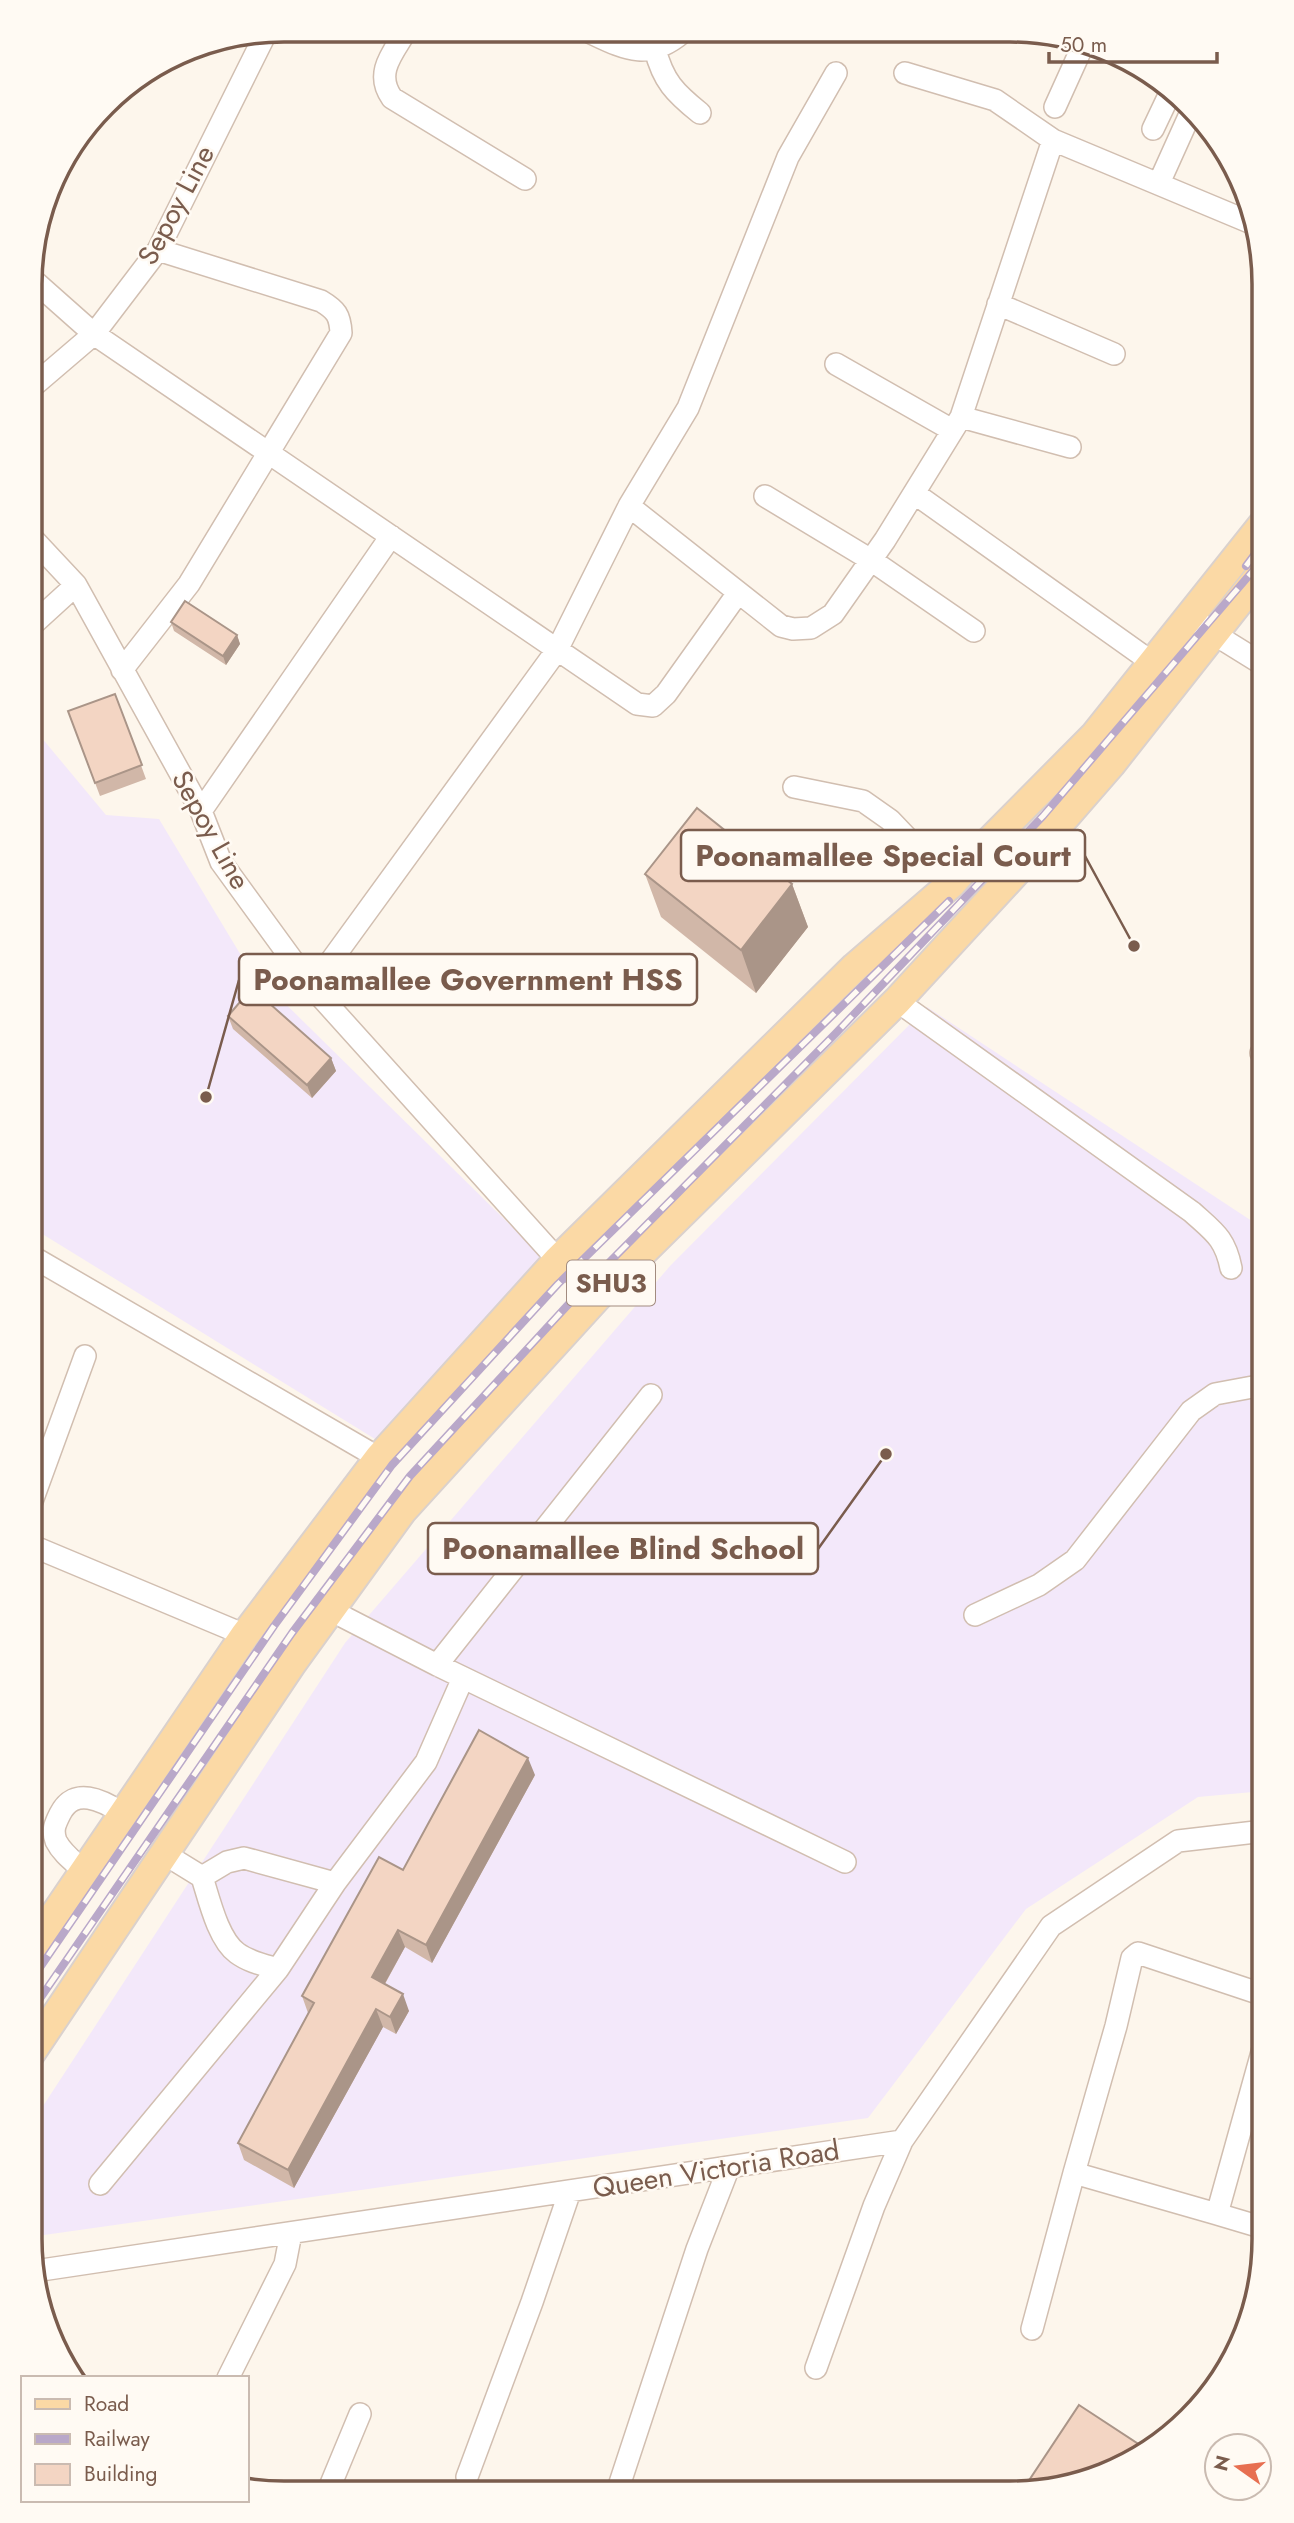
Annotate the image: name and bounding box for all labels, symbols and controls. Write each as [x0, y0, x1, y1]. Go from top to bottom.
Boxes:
scale bar [1049, 21, 1217, 65]
text: 50 m [1060, 30, 1107, 60]
street label: Sepoy Line [127, 138, 225, 272]
street label: Sepoy Line [161, 763, 261, 897]
callout: Poonamallee Special Court [681, 830, 1085, 881]
text: Poonamallee Special Court [695, 834, 1071, 877]
callout: Poonamallee Government HSS [239, 954, 697, 1005]
text: Poonamallee Government HSS [253, 958, 683, 1001]
road number: SHU3 [567, 1260, 655, 1306]
callout: Poonamallee Blind School [428, 1523, 818, 1574]
text: Poonamallee Blind School [442, 1527, 804, 1570]
street label: Queen Victoria Road [590, 2129, 842, 2209]
legend [21, 2376, 248, 2502]
text: Road [84, 2389, 129, 2419]
text: Railway [84, 2424, 150, 2454]
north arrow [1203, 2432, 1273, 2502]
text: N [1207, 2452, 1237, 2474]
text: Building [84, 2459, 157, 2489]

